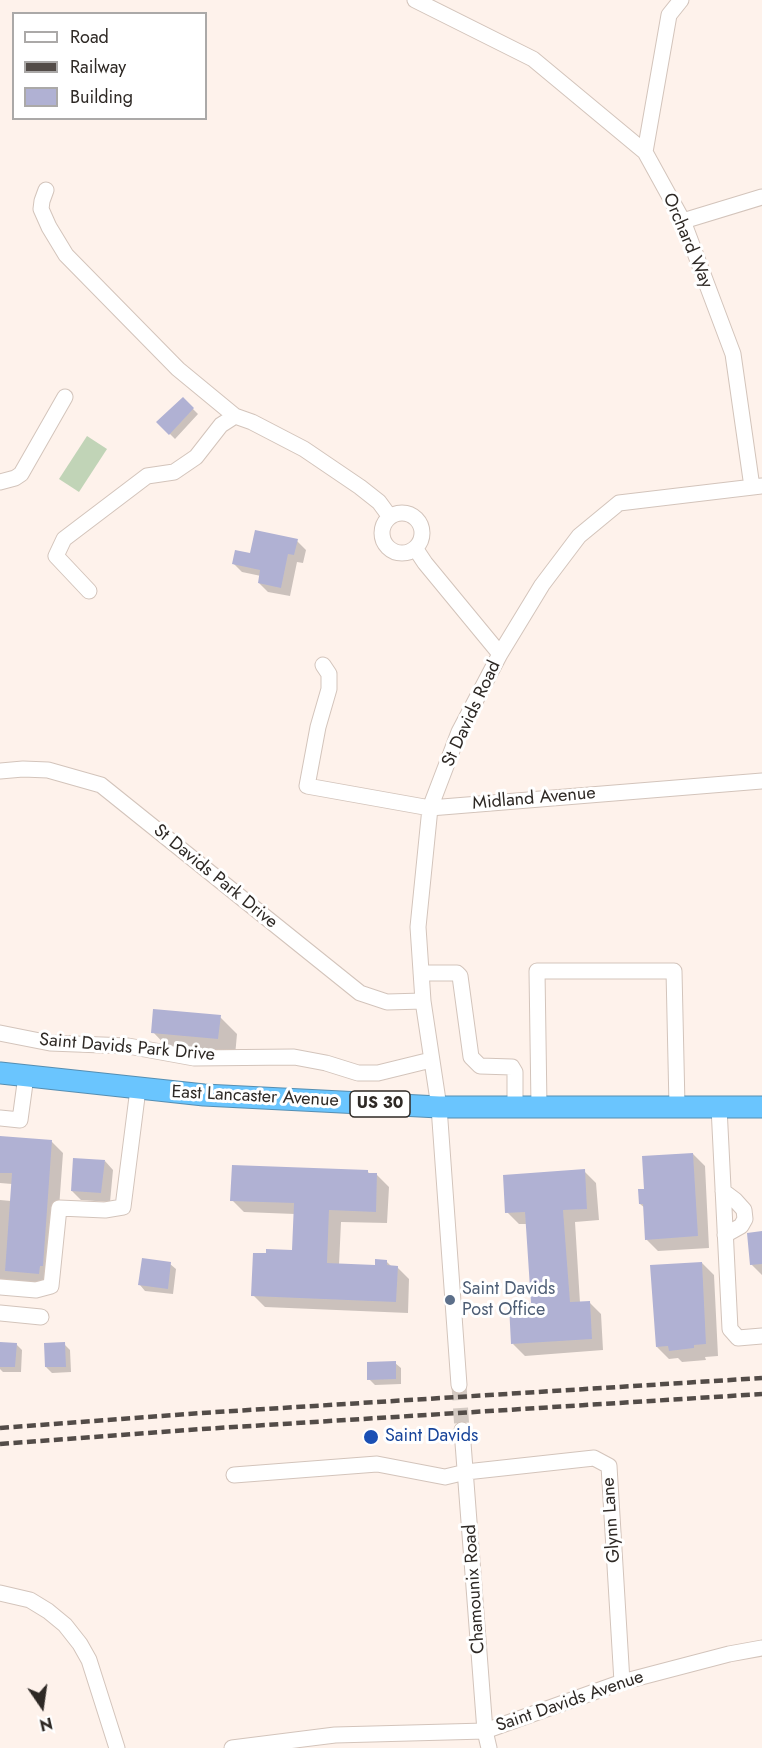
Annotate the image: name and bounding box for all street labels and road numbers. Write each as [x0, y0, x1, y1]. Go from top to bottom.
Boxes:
street label: Orchard Way [657, 190, 717, 292]
street label: St Davids Road [438, 657, 506, 771]
street label: Midland Avenue [472, 783, 596, 815]
street label: St Davids Park Drive [149, 820, 281, 934]
street label: Saint Davids Park Drive [38, 1030, 216, 1066]
street label: East Lancaster Avenue [171, 1082, 339, 1112]
road number: US 30 [350, 1091, 410, 1117]
street label: Glynn Lane [598, 1476, 626, 1564]
street label: Chamounix Road [460, 1524, 490, 1654]
street label: Saint Davids Avenue [493, 1667, 647, 1737]

